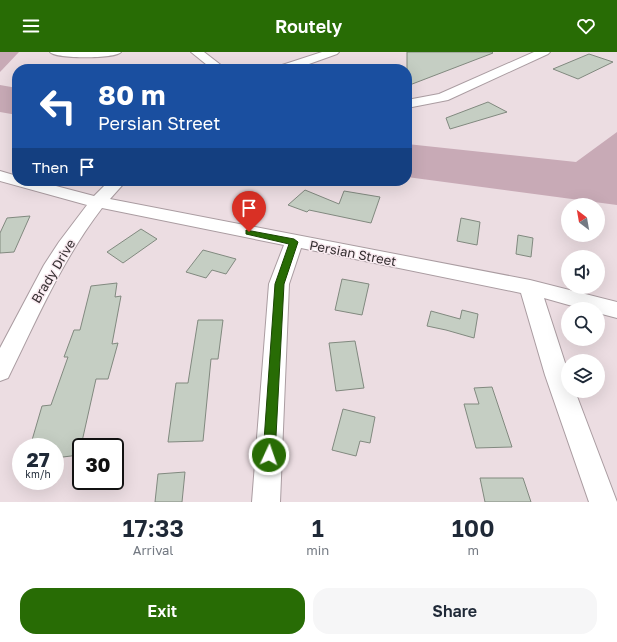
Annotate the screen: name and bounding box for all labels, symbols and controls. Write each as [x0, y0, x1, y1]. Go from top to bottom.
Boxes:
icon: menu [20, 15, 42, 37]
text: Routely [275, 15, 342, 37]
icon: heart [575, 15, 597, 37]
text: 80 m [98, 78, 166, 111]
icon: left [32, 80, 84, 132]
text: Persian Street [98, 112, 220, 134]
icon: arrive [76, 156, 98, 178]
text: Then [32, 158, 68, 176]
pin [232, 191, 266, 232]
icon: arrive [238, 197, 260, 219]
north arrow [561, 198, 605, 242]
map controls [561, 198, 605, 398]
street label: Brady Drive [28, 236, 78, 306]
street label: Persian Street [308, 237, 398, 269]
button: sound [561, 250, 605, 294]
button: search [561, 302, 605, 346]
button: layers [561, 354, 605, 398]
position arrow [248, 434, 290, 476]
speed limit sign: 30 [72, 438, 124, 490]
text: 27 [26, 447, 50, 471]
text: km/h [25, 468, 51, 480]
text: 17:33 [122, 513, 184, 542]
text: 1 [312, 513, 324, 542]
text: 100 [452, 513, 495, 542]
text: Arrival [133, 542, 174, 558]
text: min [306, 542, 329, 558]
text: m [467, 542, 479, 558]
button: Exit [20, 588, 305, 634]
button: Share [313, 588, 597, 634]

